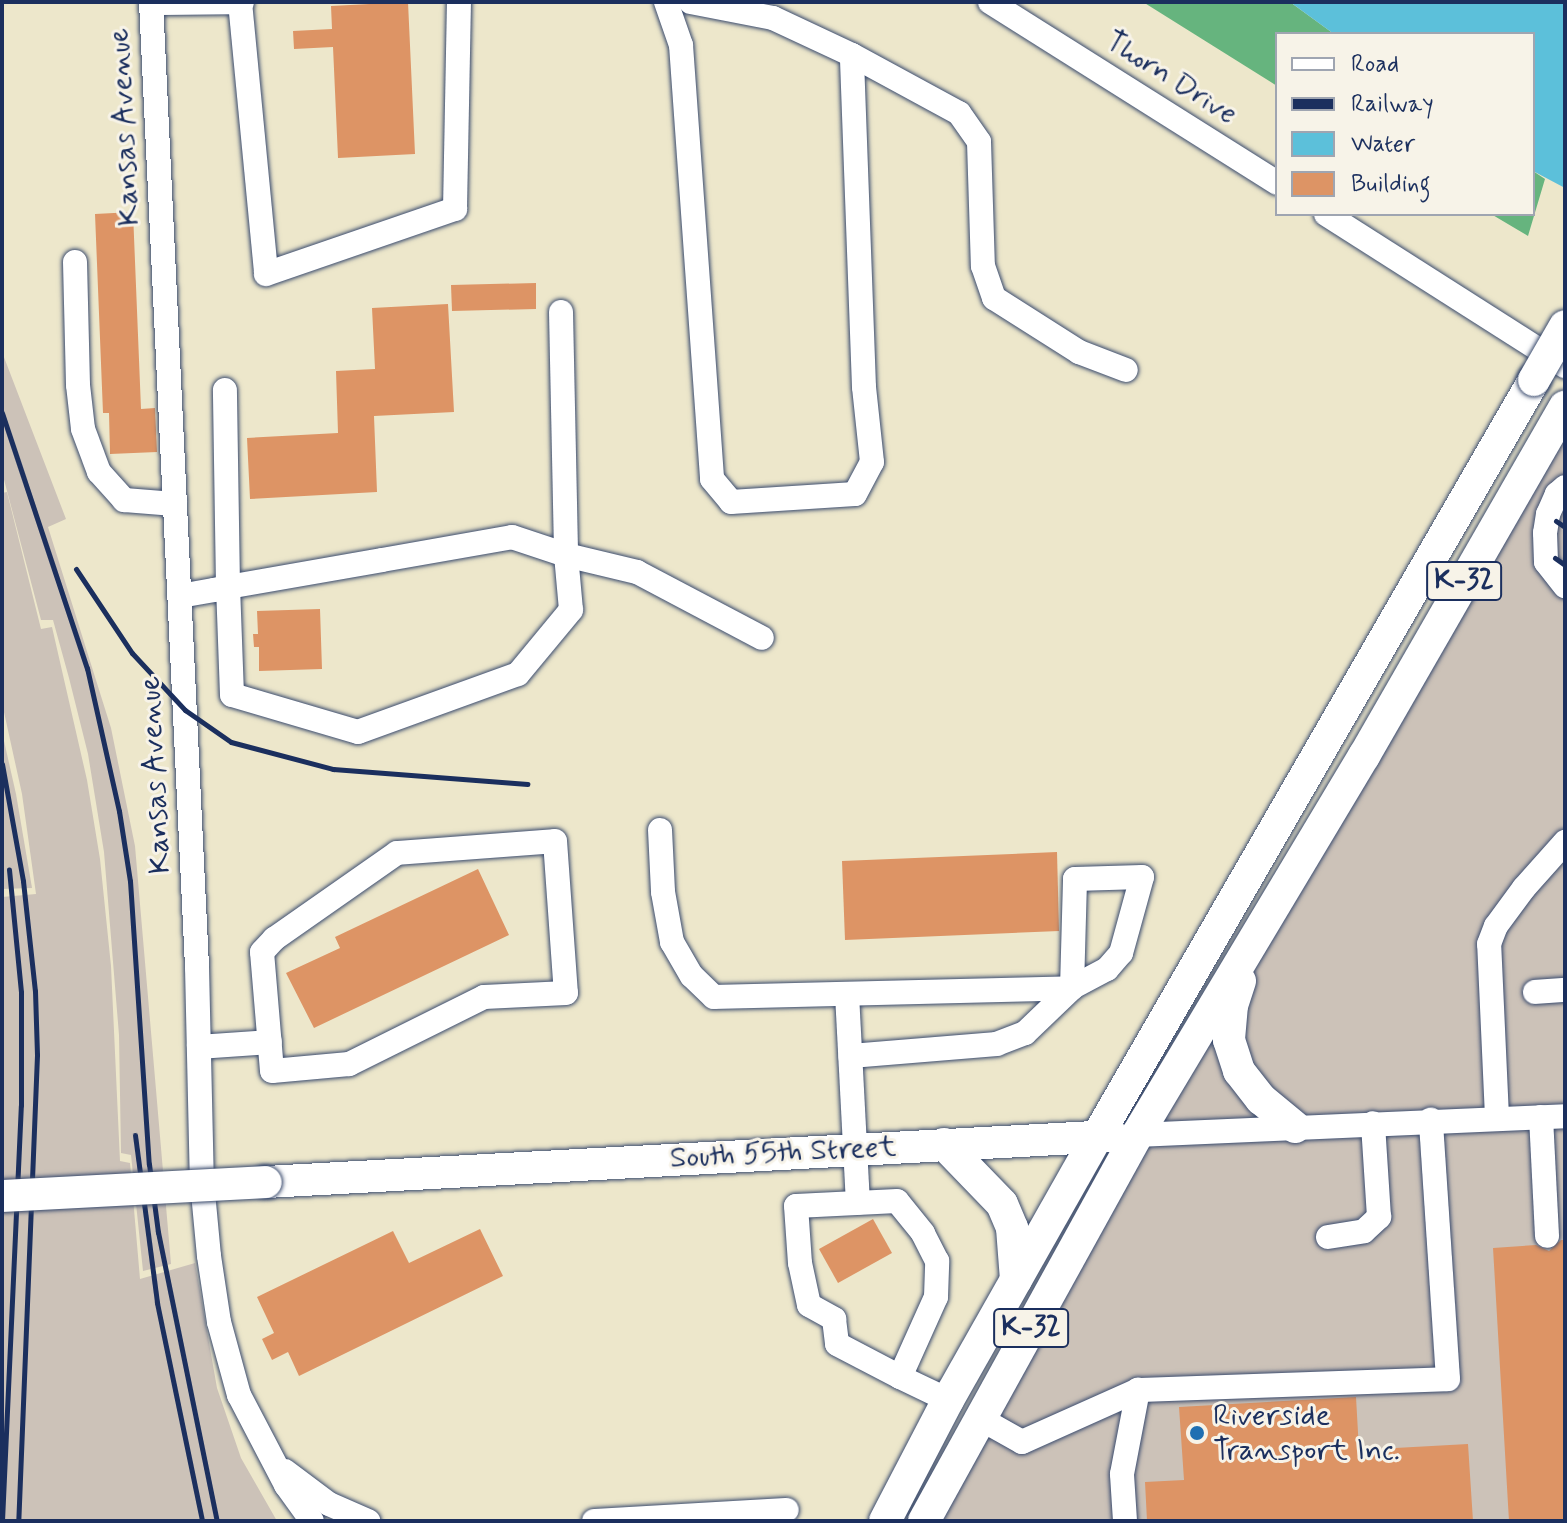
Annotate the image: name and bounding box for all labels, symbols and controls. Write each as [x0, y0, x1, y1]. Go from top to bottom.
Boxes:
street label: Thorn Drive [1099, 24, 1243, 132]
street label: Kansas Avenue [102, 29, 148, 225]
legend [1275, 32, 1535, 216]
text: Road [1351, 49, 1399, 80]
text: Railway [1351, 89, 1434, 120]
text: Water [1351, 129, 1415, 160]
text: Building [1351, 169, 1431, 200]
road number: K-32 [1426, 557, 1502, 605]
street label: Kansas Avenue [133, 677, 179, 873]
street label: South 55th Street [669, 1129, 897, 1177]
road number: K-32 [993, 1304, 1069, 1352]
place label: Riverside Transport Inc. [1213, 1398, 1407, 1468]
marker: Riverside Transport Inc. [1188, 1424, 1206, 1442]

